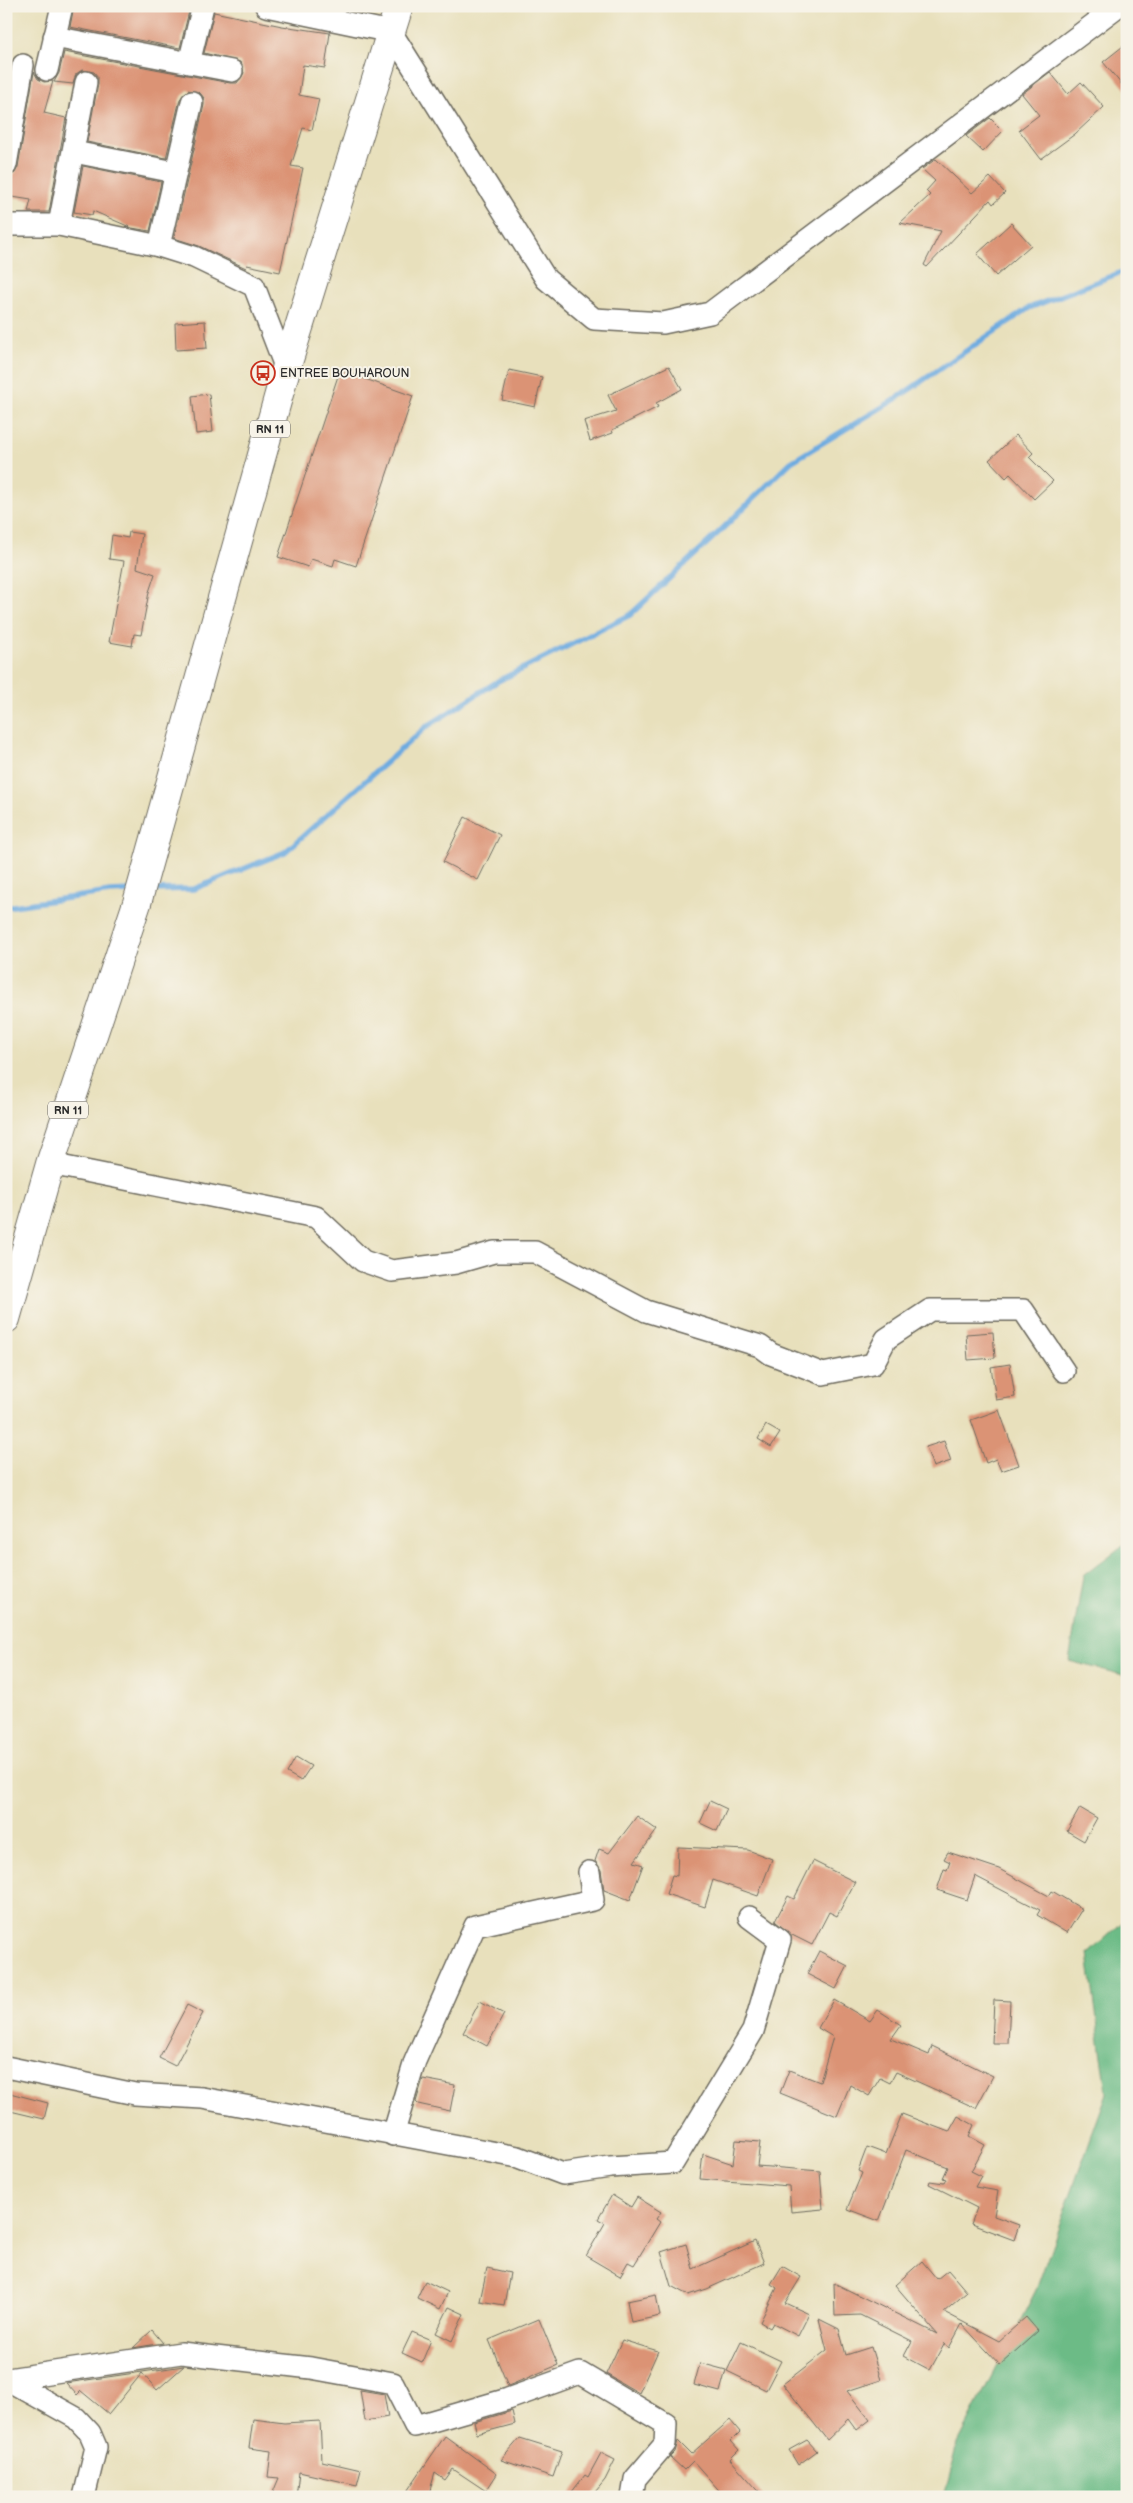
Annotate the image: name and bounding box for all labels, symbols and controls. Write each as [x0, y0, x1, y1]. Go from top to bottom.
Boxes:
bus stop icon: ENTREE BOUHAROUN [250, 360, 276, 386]
place label: ENTREE BOUHAROUN [280, 366, 409, 381]
road number: RN 11 [250, 420, 290, 438]
road number: RN 11 [48, 1102, 88, 1118]

